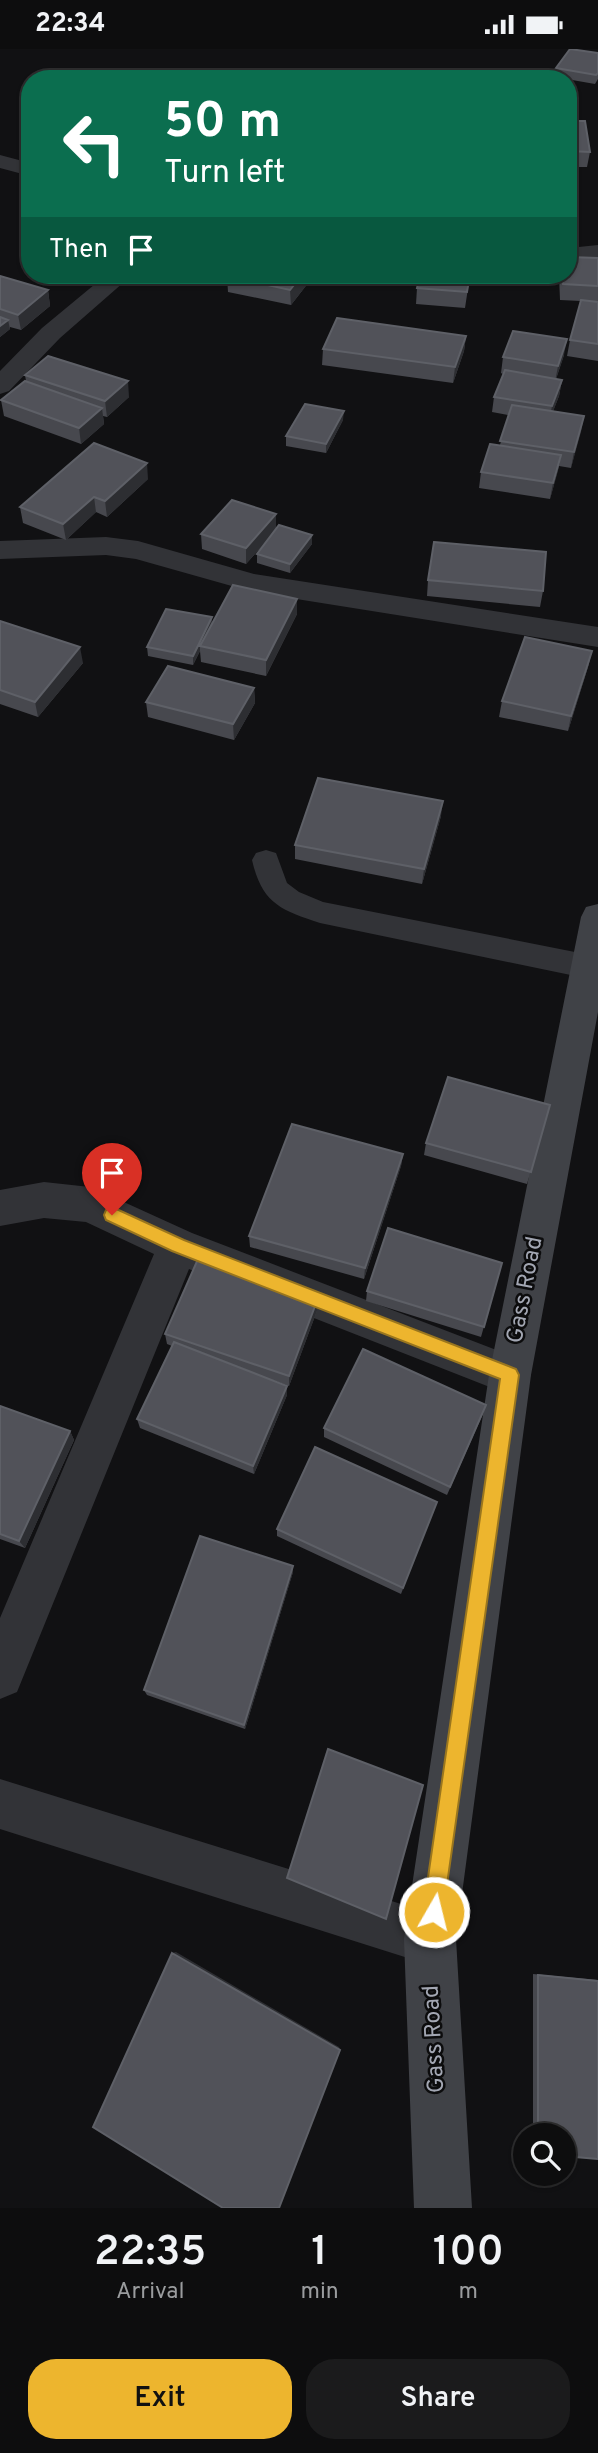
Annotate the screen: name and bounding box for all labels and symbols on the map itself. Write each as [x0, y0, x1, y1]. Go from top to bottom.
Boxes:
pin [82, 1143, 142, 1215]
street label: Gass Road [501, 1234, 551, 1346]
position arrow [397, 1875, 471, 1949]
street label: Gass Road [418, 1984, 452, 2094]

